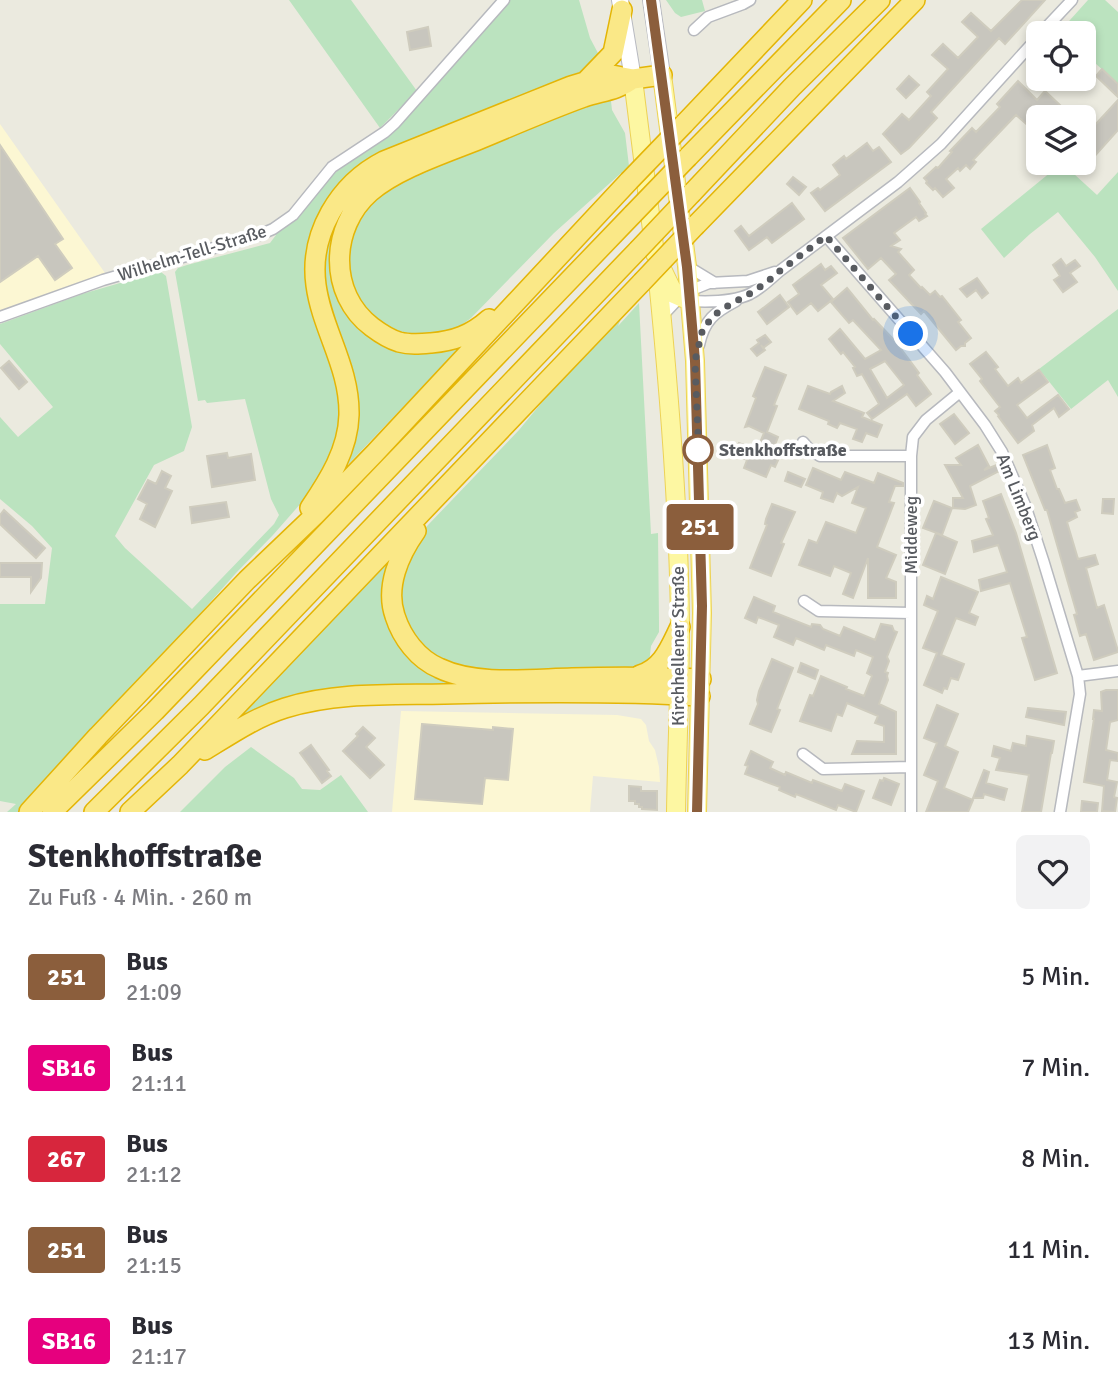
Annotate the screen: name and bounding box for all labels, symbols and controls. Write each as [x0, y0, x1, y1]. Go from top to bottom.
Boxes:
map controls [1026, 21, 1096, 175]
button: locate [1026, 21, 1096, 91]
button: layers [1026, 105, 1096, 175]
street label: Wilhelm-Tell-Straße [115, 220, 269, 286]
your location [893, 316, 928, 351]
marker: Stenkhoffstraße [683, 435, 713, 465]
place label: Stenkhoffstraße [719, 439, 847, 461]
street label: Am Limberg [992, 450, 1046, 544]
street label: Middeweg [900, 496, 922, 574]
line badge: 251 [660, 504, 740, 550]
text: 251 [681, 512, 719, 542]
street label: Kirchhellener Straße [667, 566, 689, 726]
button: heart [1016, 835, 1090, 909]
text: Stenkhoffstraße [28, 836, 262, 877]
text: Zu Fuß · 4 Min. · 260 m [28, 883, 252, 912]
text: Bus [126, 946, 168, 978]
text: 5 Min. [1021, 961, 1090, 993]
text: 251 [47, 962, 86, 992]
text: 21:09 [126, 978, 182, 1007]
text: Bus [131, 1037, 173, 1069]
text: 7 Min. [1021, 1052, 1090, 1084]
text: SB16 [42, 1053, 96, 1083]
text: 21:11 [131, 1069, 187, 1098]
text: Bus [126, 1128, 168, 1160]
text: 8 Min. [1021, 1143, 1090, 1175]
text: 267 [47, 1144, 86, 1174]
text: 21:12 [126, 1160, 182, 1189]
text: Bus [126, 1219, 168, 1251]
text: 11 Min. [1007, 1234, 1090, 1266]
text: 251 [47, 1235, 86, 1265]
text: 21:15 [126, 1251, 182, 1280]
text: Bus [131, 1310, 173, 1342]
text: 13 Min. [1007, 1325, 1090, 1357]
text: SB16 [42, 1326, 96, 1356]
text: 21:17 [131, 1342, 187, 1371]

